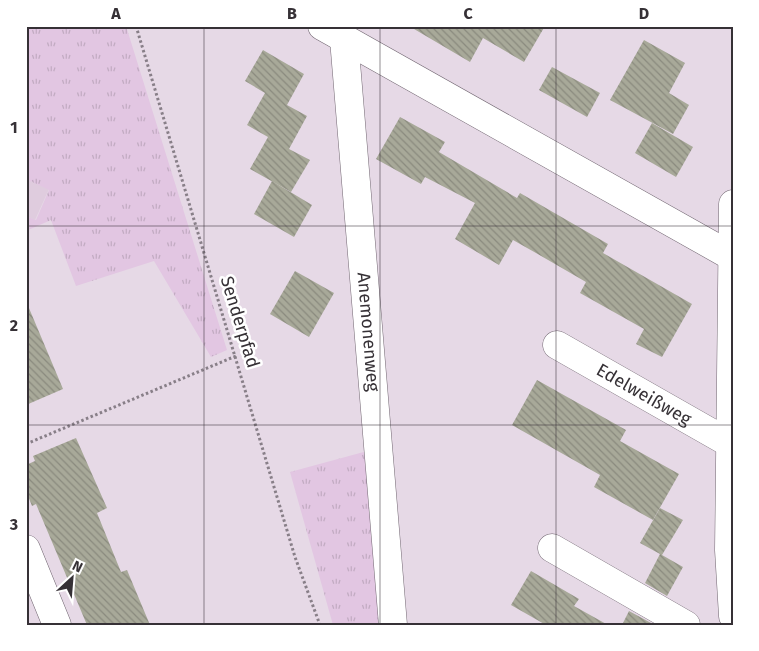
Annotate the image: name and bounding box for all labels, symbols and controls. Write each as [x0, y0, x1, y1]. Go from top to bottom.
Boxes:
text: A [110, 4, 121, 23]
text: B [287, 4, 297, 23]
text: C [463, 4, 473, 23]
text: D [639, 4, 649, 23]
text: 1 [10, 118, 18, 137]
street label: Anemonenweg [353, 271, 384, 393]
street label: Senderpfad [216, 274, 264, 370]
text: 2 [10, 316, 18, 335]
street label: Edelweißweg [593, 359, 696, 430]
text: 3 [9, 515, 18, 534]
north arrow [48, 554, 98, 604]
text: N [70, 557, 85, 576]

